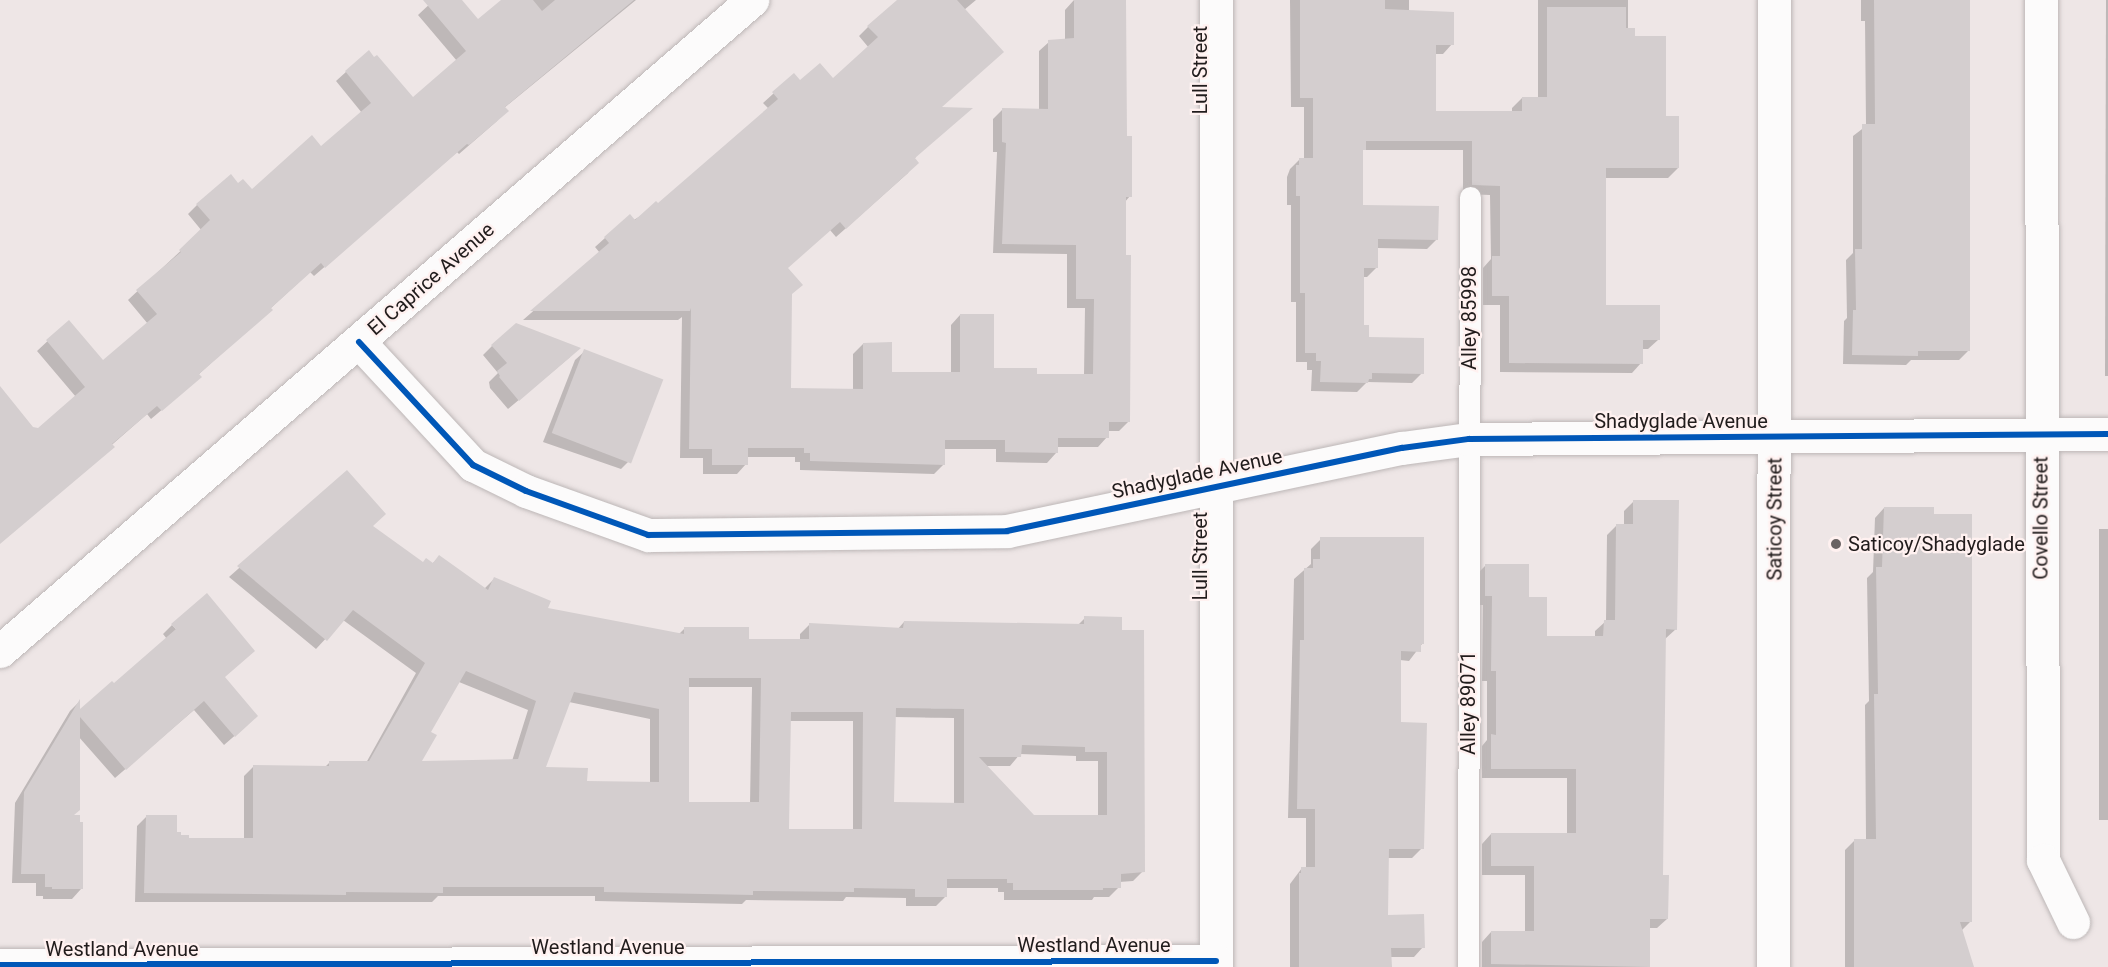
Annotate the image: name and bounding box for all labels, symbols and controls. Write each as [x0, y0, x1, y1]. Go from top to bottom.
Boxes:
street label: Lull Street [1188, 26, 1212, 114]
street label: El Caprice Avenue [363, 218, 499, 340]
street label: Alley 85998 [1457, 266, 1481, 370]
street label: Shadyglade Avenue [1594, 409, 1768, 433]
street label: Shadyglade Avenue [1110, 444, 1284, 504]
street label: Covello Street [2029, 456, 2053, 580]
street label: Saticoy Street [1763, 457, 1787, 581]
street label: Lull Street [1188, 512, 1212, 600]
place label: Saticoy/Shadyglade [1848, 532, 2025, 556]
marker: Saticoy/Shadyglade [1829, 537, 1843, 551]
street label: Alley 89071 [1456, 651, 1480, 755]
street label: Westland Avenue [1017, 933, 1171, 957]
street label: Westland Avenue [531, 935, 685, 959]
street label: Westland Avenue [45, 937, 199, 961]

